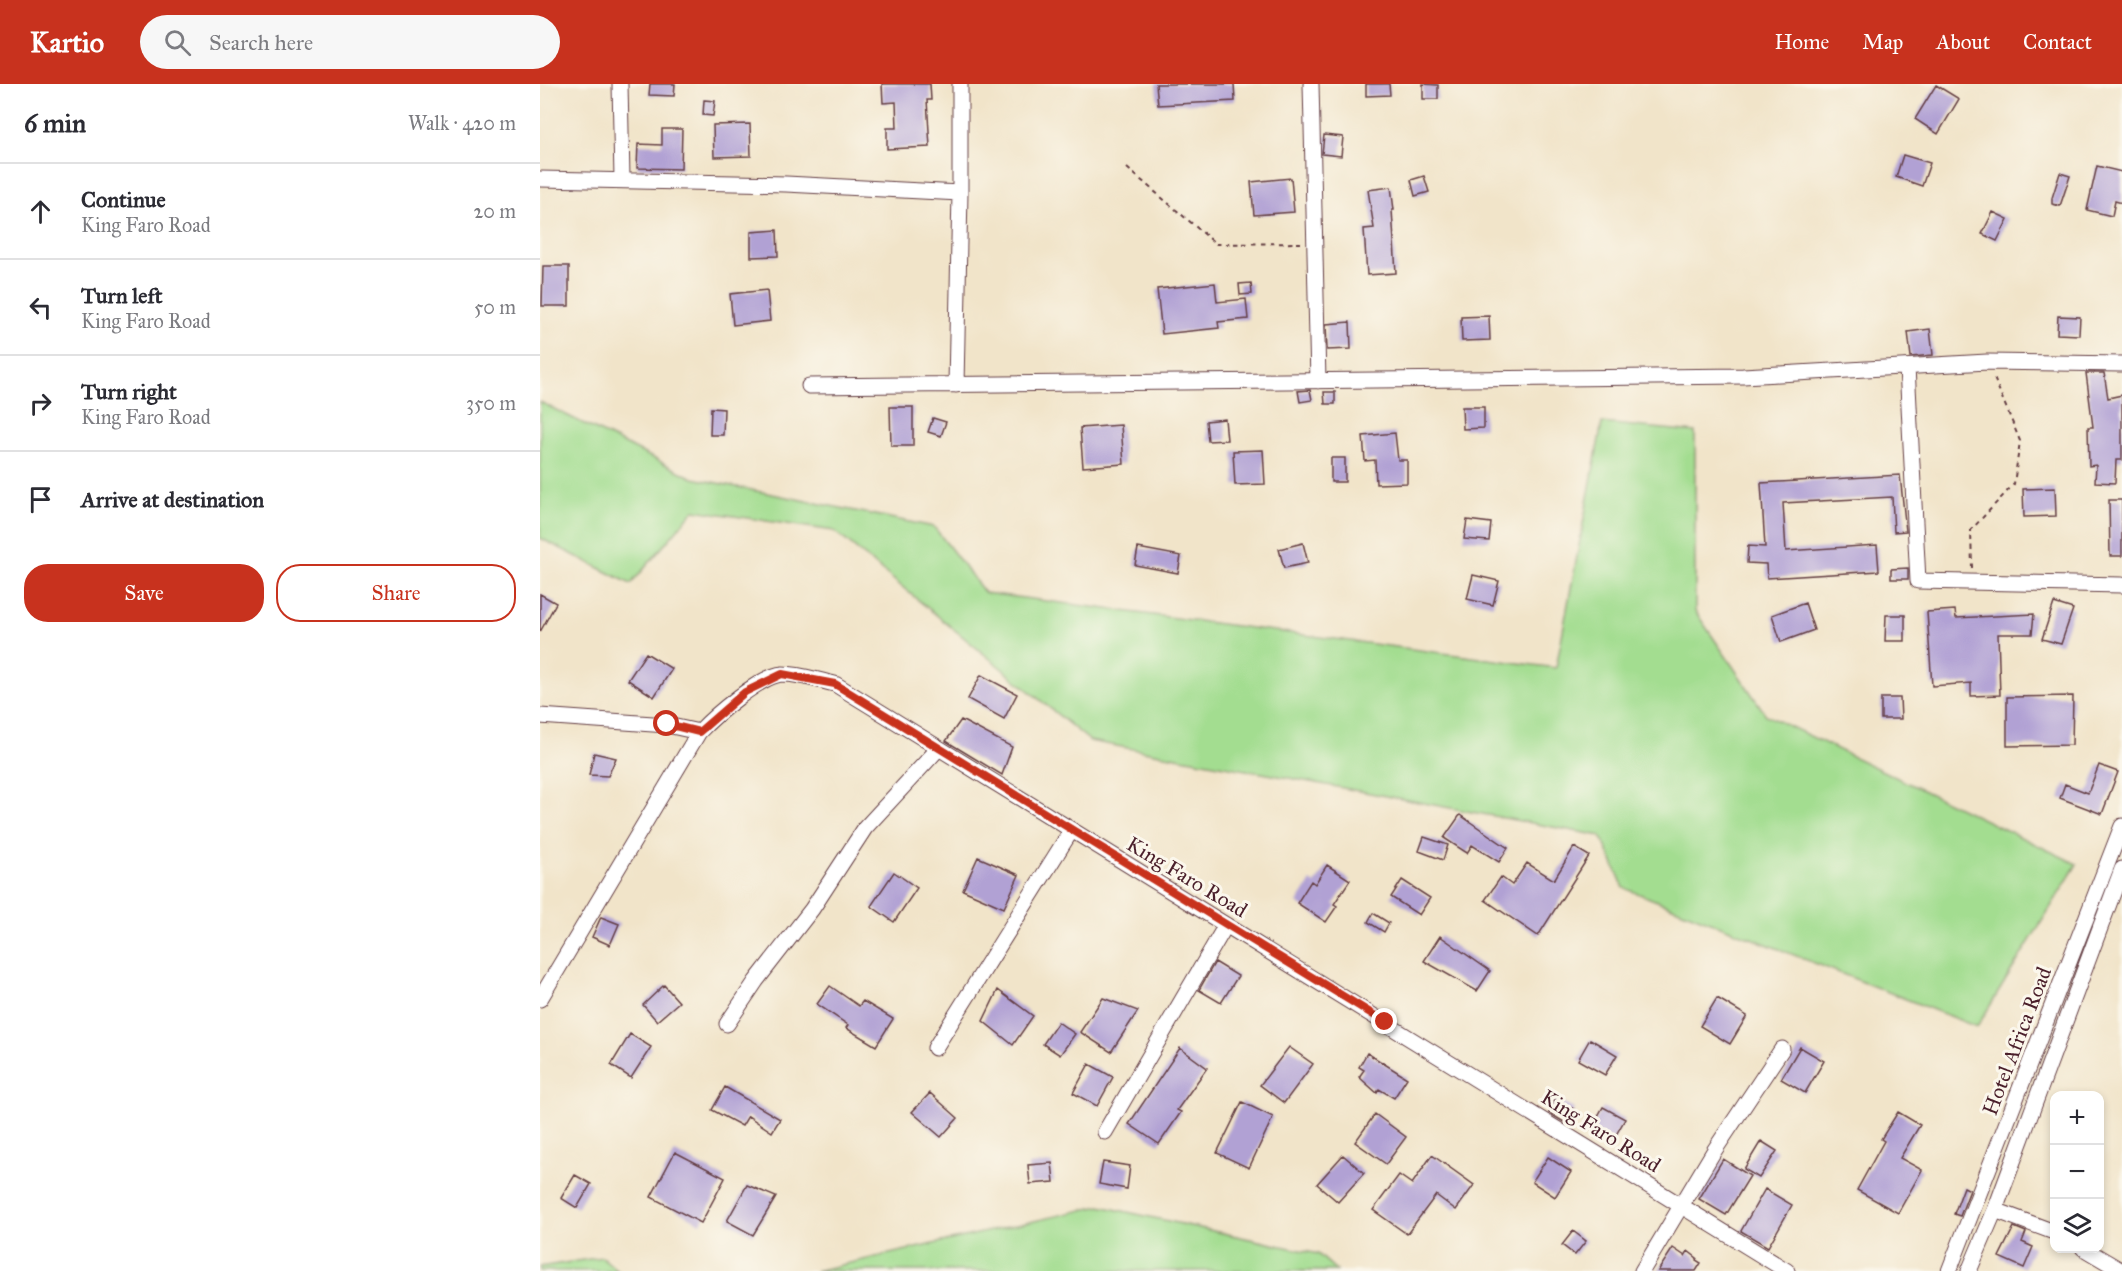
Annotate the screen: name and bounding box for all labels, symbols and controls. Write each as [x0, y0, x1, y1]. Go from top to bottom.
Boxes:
search box [140, 15, 560, 69]
text: Kartio [30, 25, 104, 60]
icon: search [161, 26, 194, 59]
text: Search here [209, 29, 313, 56]
text: Home [1774, 29, 1829, 55]
text: Map [1862, 29, 1903, 55]
text: About [1936, 29, 1990, 55]
text: Contact [2023, 29, 2092, 55]
text: 6 min [24, 107, 86, 139]
text: Walk · 420 m [408, 111, 516, 135]
text: Continue [81, 186, 166, 213]
icon: ahead [24, 195, 57, 228]
text: 20 m [473, 199, 516, 223]
text: King Faro Road [81, 213, 211, 237]
text: Turn left [81, 282, 163, 309]
icon: left [24, 291, 57, 324]
text: 50 m [474, 295, 516, 319]
text: King Faro Road [81, 309, 211, 333]
text: Turn right [81, 378, 177, 405]
icon: right [24, 387, 57, 420]
text: 350 m [466, 391, 516, 415]
text: King Faro Road [81, 405, 211, 429]
icon: arrive [24, 483, 57, 516]
text: Arrive at destination [81, 486, 264, 513]
button: Save [24, 564, 264, 622]
button: Share [276, 564, 516, 622]
route start [653, 710, 679, 736]
street label: King Faro Road [1122, 831, 1252, 923]
street label: Hotel Africa Road [1977, 963, 2057, 1119]
route end [1371, 1008, 1397, 1034]
street label: King Faro Road [1536, 1084, 1666, 1178]
map controls [2050, 1091, 2104, 1253]
button: + [2050, 1091, 2104, 1145]
button: − [2050, 1145, 2104, 1199]
button: layers [2050, 1199, 2104, 1253]

